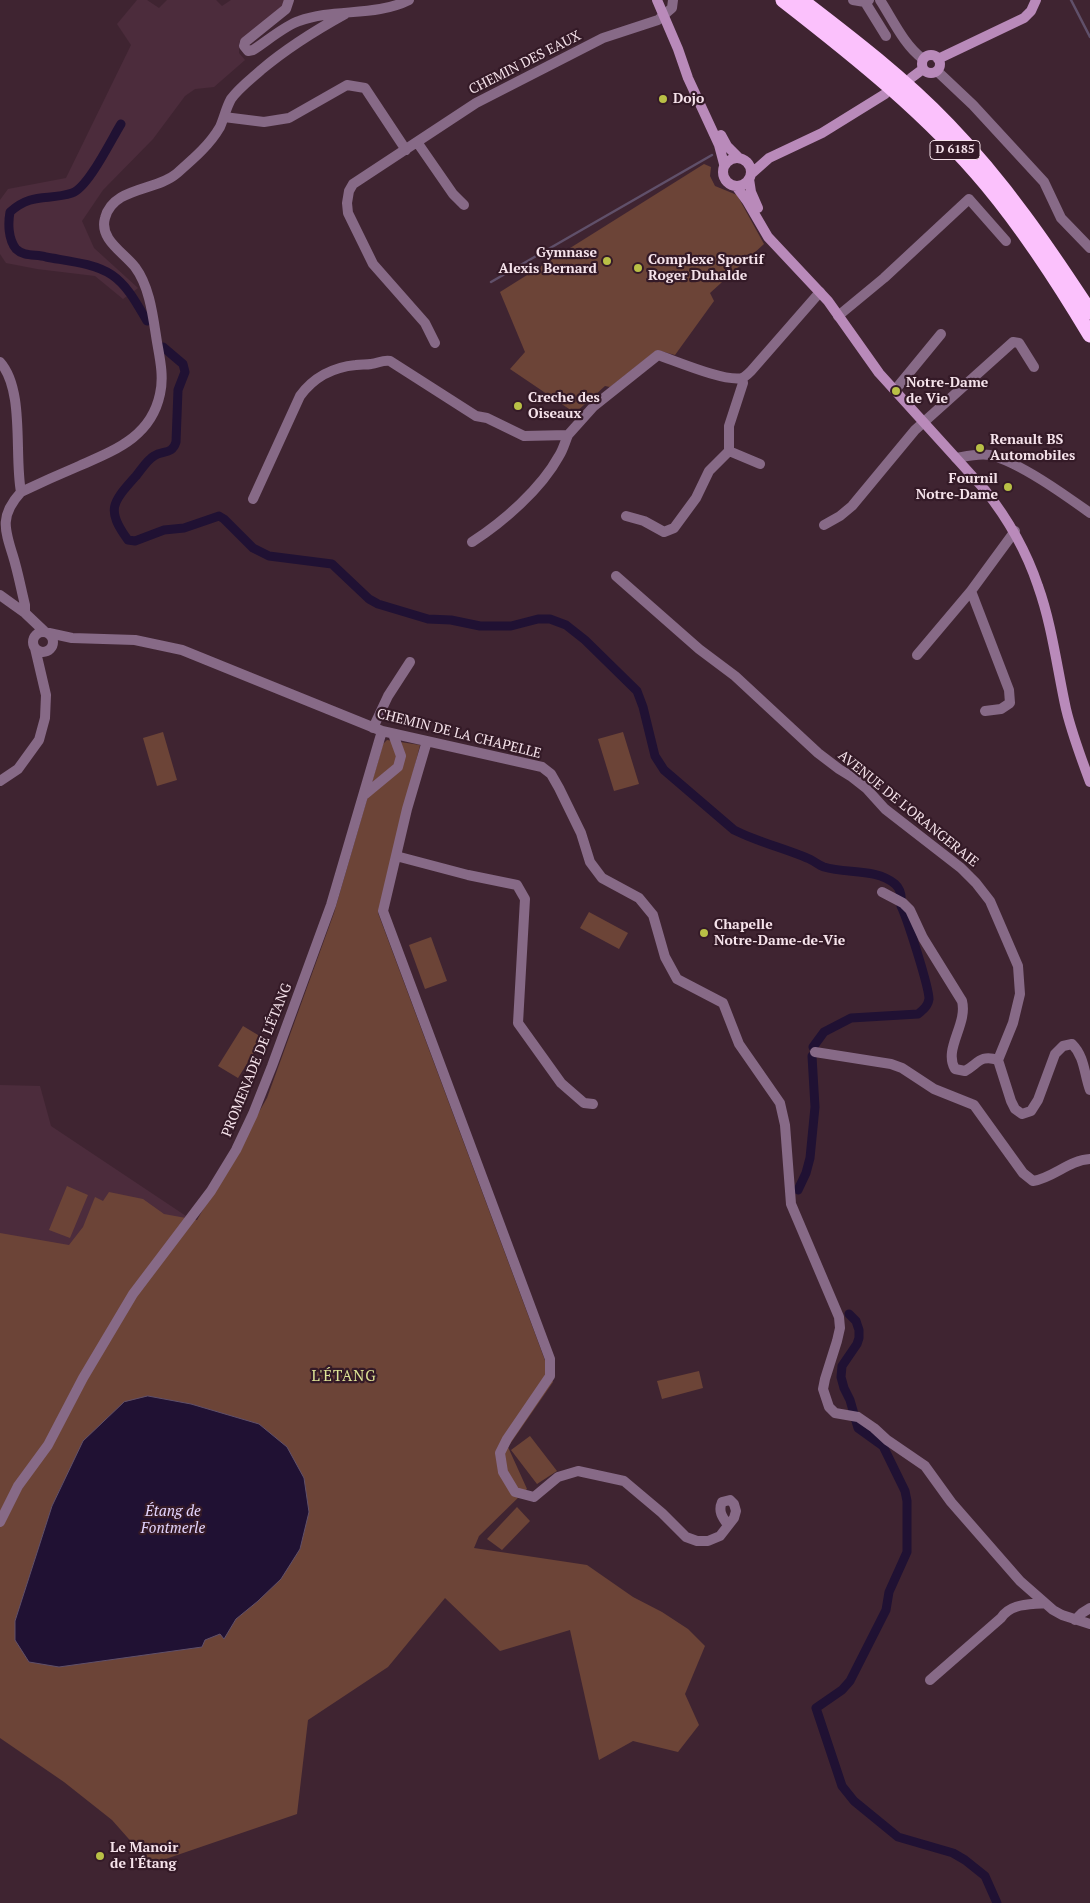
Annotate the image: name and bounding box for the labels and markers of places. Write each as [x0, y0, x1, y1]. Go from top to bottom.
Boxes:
place label: Dojo [673, 91, 704, 107]
marker: Dojo [657, 93, 669, 105]
place label: Gymnase Alexis Bernard [498, 245, 597, 278]
place label: Complexe Sportif Roger Duhalde [648, 252, 764, 284]
marker: Gymnase Alexis Bernard [601, 255, 613, 267]
marker: Complexe Sportif Roger Duhalde [632, 262, 644, 274]
place label: Notre-Dame de Vie [906, 375, 988, 408]
marker: Notre-Dame de Vie [890, 385, 902, 397]
place label: Creche des Oiseaux [528, 390, 600, 422]
marker: Creche des Oiseaux [512, 400, 524, 412]
place label: Renault BS Automobiles [990, 432, 1075, 464]
marker: Renault BS Automobiles [974, 442, 986, 454]
place label: Fournil Notre-Dame [916, 471, 998, 504]
marker: Fournil Notre-Dame [1002, 481, 1014, 493]
place label: Chapelle Notre-Dame-de-Vie [714, 917, 845, 950]
marker: Chapelle Notre-Dame-de-Vie [698, 927, 710, 939]
place label: Le Manoir de l'Étang [110, 1840, 178, 1872]
marker: Le Manoir de l'Étang [94, 1850, 106, 1862]

